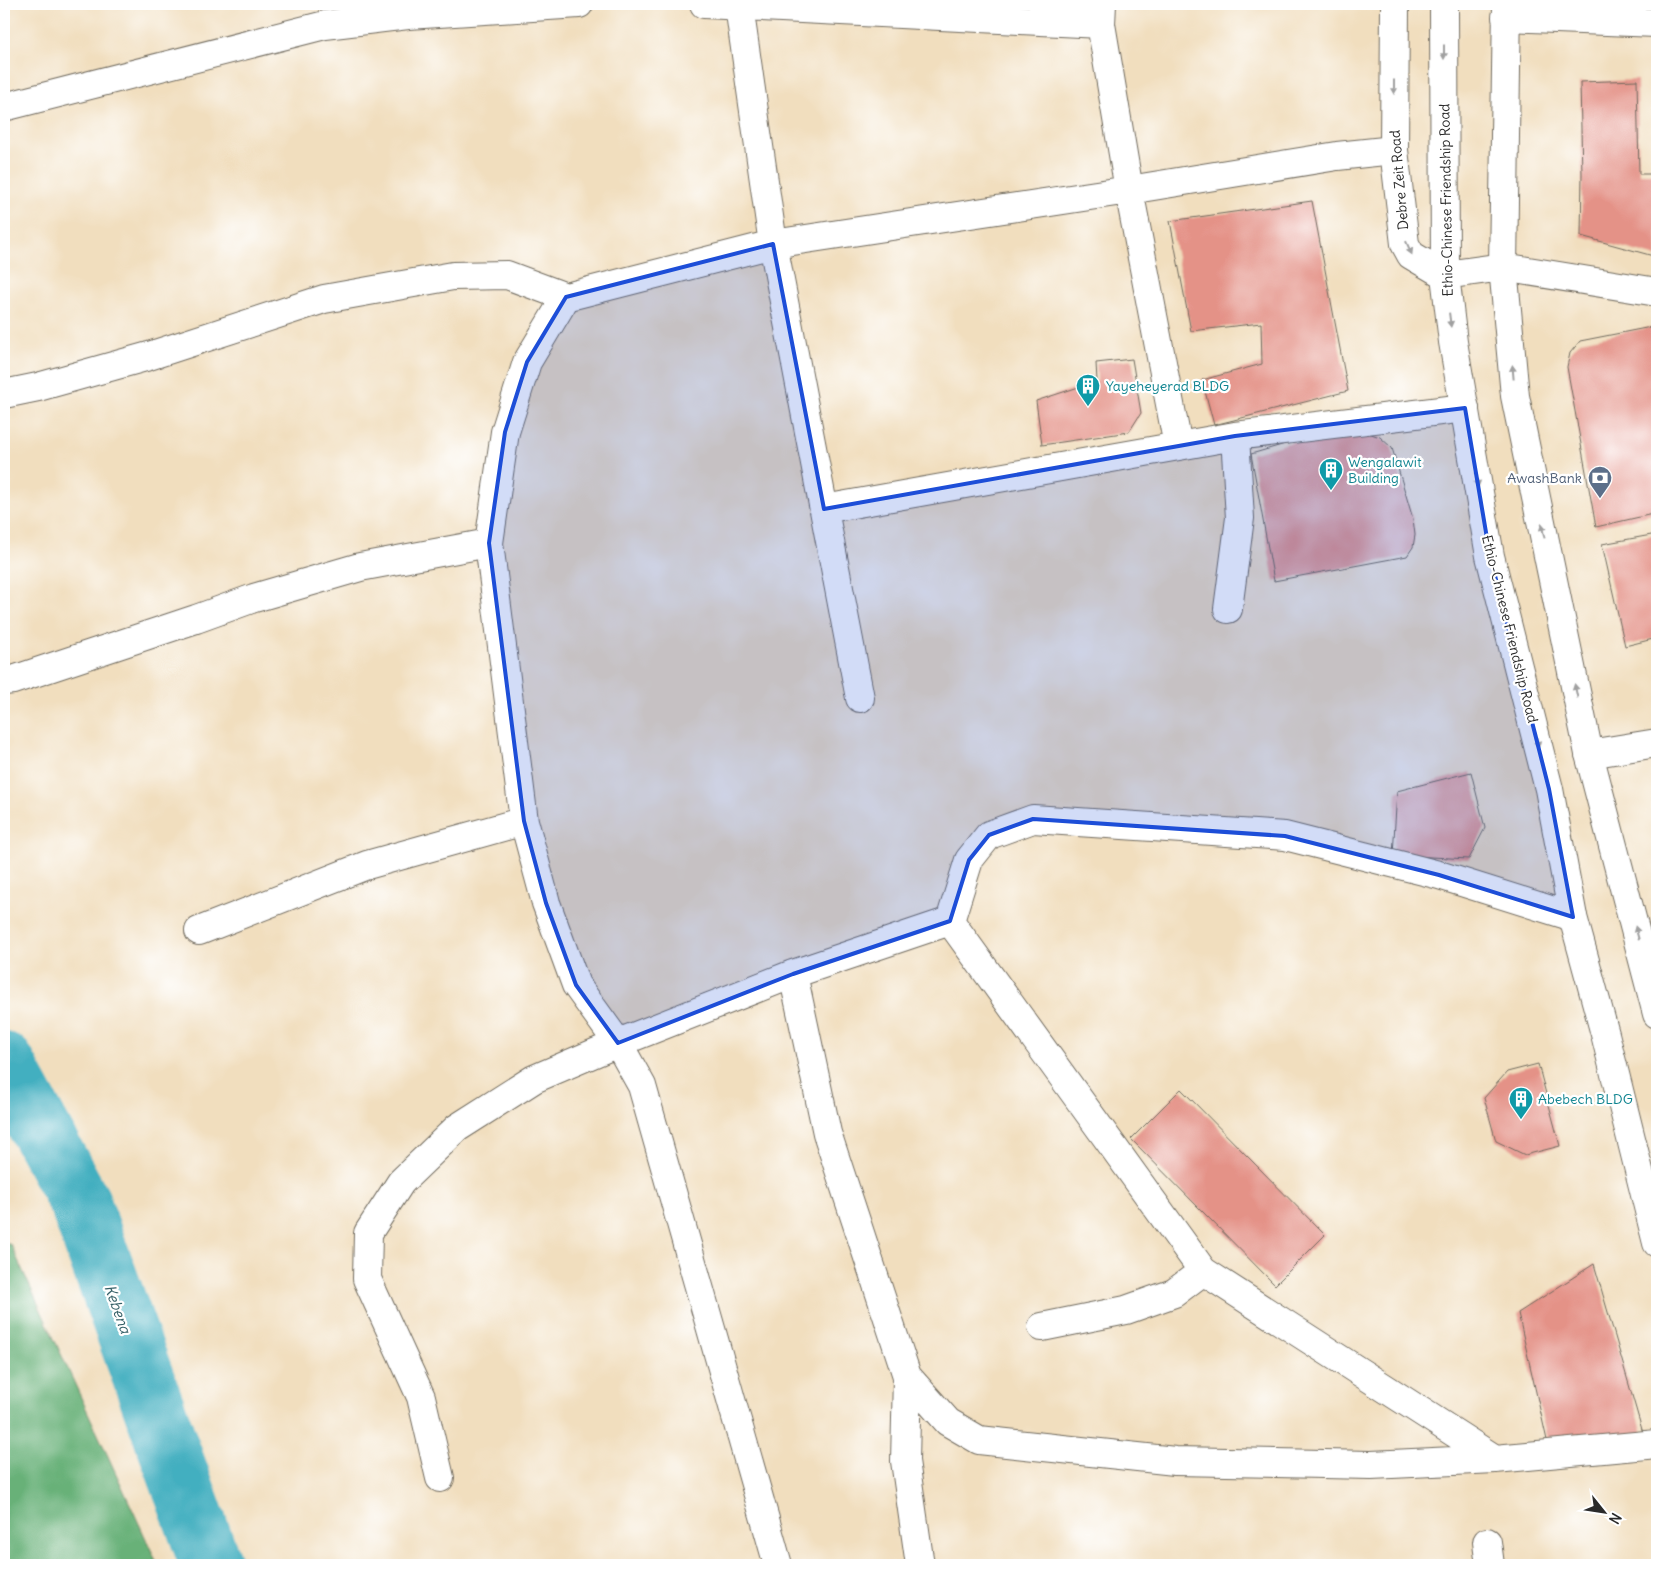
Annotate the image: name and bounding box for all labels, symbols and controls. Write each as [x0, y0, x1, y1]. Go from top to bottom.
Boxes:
one-way arrow [1440, 45, 1448, 61]
one-way arrow [1390, 80, 1398, 96]
street label: Ethio-Chinese Friendship Road [1435, 103, 1457, 297]
street label: Debre Zeit Road [1386, 129, 1412, 231]
one-way arrow [1405, 241, 1413, 255]
one-way arrow [1446, 312, 1454, 328]
one-way arrow [1508, 364, 1516, 380]
building icon: Yayeheyerad BLDG [1075, 373, 1101, 407]
place label: Yayeheyerad BLDG [1106, 377, 1229, 395]
place label: Wengalawit Building [1348, 453, 1422, 487]
building icon: Wengalawit Building [1318, 457, 1344, 491]
bank icon: AwashBank [1587, 465, 1613, 499]
place label: AwashBank [1507, 469, 1582, 487]
one-way arrow [1474, 472, 1482, 488]
one-way arrow [1539, 524, 1547, 539]
street label: Ethio-Chinese Friendship Road [1478, 533, 1542, 725]
one-way arrow [1572, 683, 1580, 698]
one-way arrow [1533, 733, 1541, 748]
one-way arrow [1633, 925, 1641, 940]
building icon: Abebech BLDG [1508, 1086, 1534, 1120]
place label: Abebech BLDG [1538, 1090, 1633, 1108]
water label: Kebena [100, 1282, 136, 1337]
north arrow [1578, 1486, 1628, 1536]
text: N [1605, 1510, 1625, 1527]

